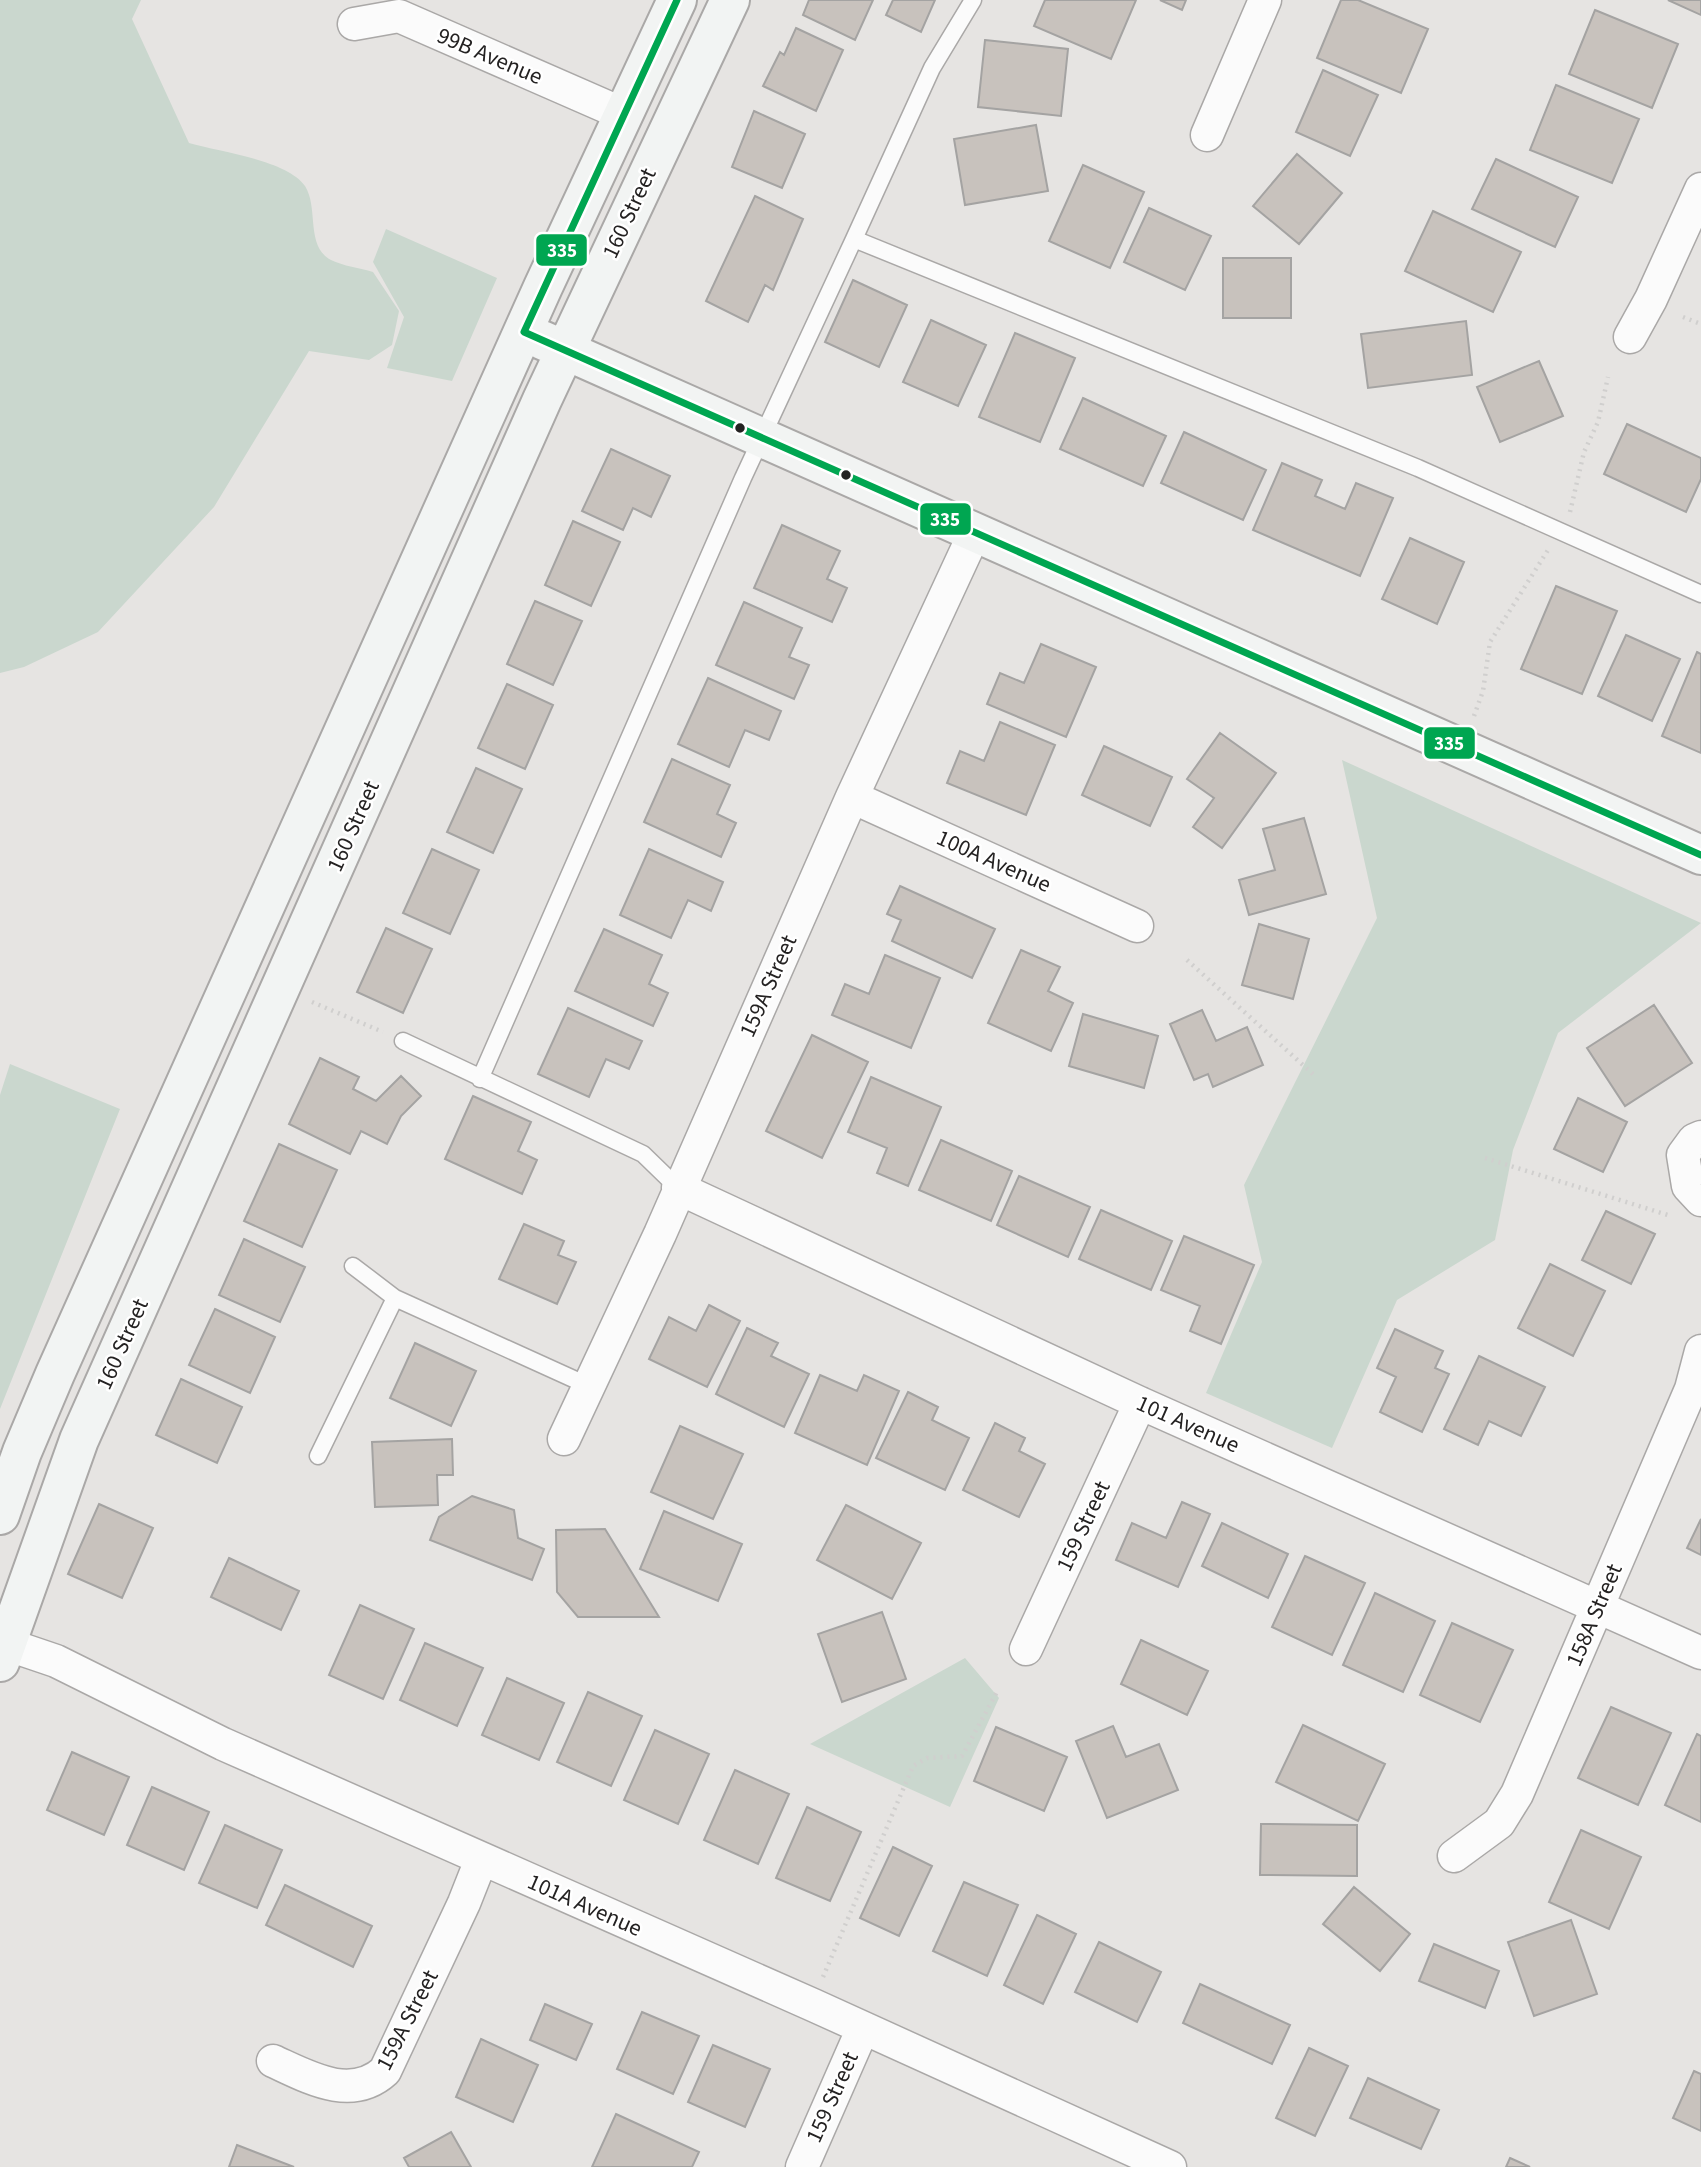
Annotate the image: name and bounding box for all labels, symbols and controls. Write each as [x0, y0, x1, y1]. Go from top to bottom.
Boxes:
street label: 99B Avenue [432, 19, 548, 93]
street label: 160 Street [594, 162, 664, 264]
line badge: 335 [535, 233, 588, 267]
text: 335 [547, 238, 577, 265]
unlabelled marker [733, 421, 747, 435]
unlabelled marker [839, 468, 853, 482]
line badge: 335 [919, 502, 972, 536]
text: 335 [930, 507, 960, 534]
line badge: 335 [1423, 726, 1476, 760]
text: 335 [1434, 731, 1464, 758]
street label: 160 Street [318, 775, 388, 877]
street label: 100A Avenue [931, 821, 1057, 901]
street label: 159A Street [731, 929, 805, 1043]
street label: 160 Street [87, 1293, 157, 1395]
street label: 101 Avenue [1131, 1387, 1245, 1461]
street label: 159 Street [1048, 1475, 1118, 1577]
street label: 158A Street [1558, 1558, 1631, 1672]
street label: 101A Avenue [522, 1865, 648, 1945]
street label: 159A Street [368, 1964, 447, 2076]
street label: 159 Street [797, 2046, 867, 2148]

